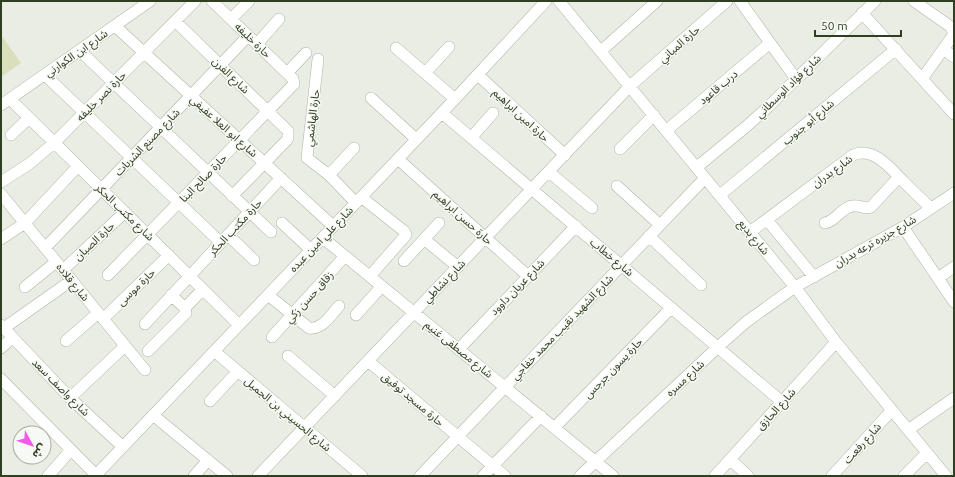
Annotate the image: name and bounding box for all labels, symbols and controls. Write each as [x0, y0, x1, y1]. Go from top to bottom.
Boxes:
scale bar [815, 12, 901, 38]
text: 50 m [821, 19, 848, 32]
street label: حارة خليفه [232, 20, 274, 61]
street label: حارة المباني [656, 23, 705, 68]
street label: شارع ابن الكوارني [42, 27, 112, 82]
street label: شارع فؤاد الوسطاني [753, 52, 826, 123]
street label: شارع الفرن [209, 54, 252, 97]
street label: درب قاعود [696, 67, 741, 108]
street label: حارة نصر خليفه [74, 68, 129, 124]
street label: حارة امين ابراهيم [488, 86, 552, 147]
street label: حارة الهاشمي [303, 88, 325, 148]
street label: شارع ابو العلا عفيفي [186, 93, 260, 162]
street label: شارع أبو جنوب [780, 96, 838, 149]
street label: شارع مصنع الشربات [112, 106, 184, 179]
street label: حارة صالح البنا [177, 151, 231, 206]
street label: شارع بدران [810, 152, 856, 191]
street label: شارع مكتب الحكر [91, 180, 157, 245]
street label: حارة حسن ابراهيم [429, 187, 495, 249]
street label: حارة مكتب الحكر [205, 196, 265, 259]
street label: شارع علي امين عبده [287, 204, 358, 277]
street label: شارع جزيره ترعه بدران [832, 213, 919, 271]
street label: شارع بديع [735, 217, 772, 259]
street label: حارة الصبان [71, 219, 118, 263]
street label: شارع خطاب [587, 236, 636, 280]
street label: شارع عريان داوود [487, 256, 548, 319]
street label: شارع نشاطي [421, 257, 470, 307]
street label: شارع قلاده [53, 261, 92, 305]
street label: حارة موسى [115, 266, 158, 309]
street label: زقاق حسن زكي [283, 269, 338, 328]
street label: شارع الشهيد نقيب محمد خفاجي [509, 272, 618, 384]
street label: شارع مصطفى غنيم [421, 318, 496, 383]
street label: حارة يسون جرجس [581, 335, 646, 401]
street label: شارع واصف سعد [28, 356, 92, 420]
street label: شارع مسره [664, 357, 708, 400]
street label: حارة مسجد توفيق [379, 370, 447, 430]
street label: شارع الحسيني بن الجميل [240, 374, 334, 457]
street label: شارع الحازق [754, 385, 800, 434]
street label: شارع رفعت [841, 420, 885, 467]
north arrow [12, 425, 52, 465]
text: ش [29, 441, 49, 461]

